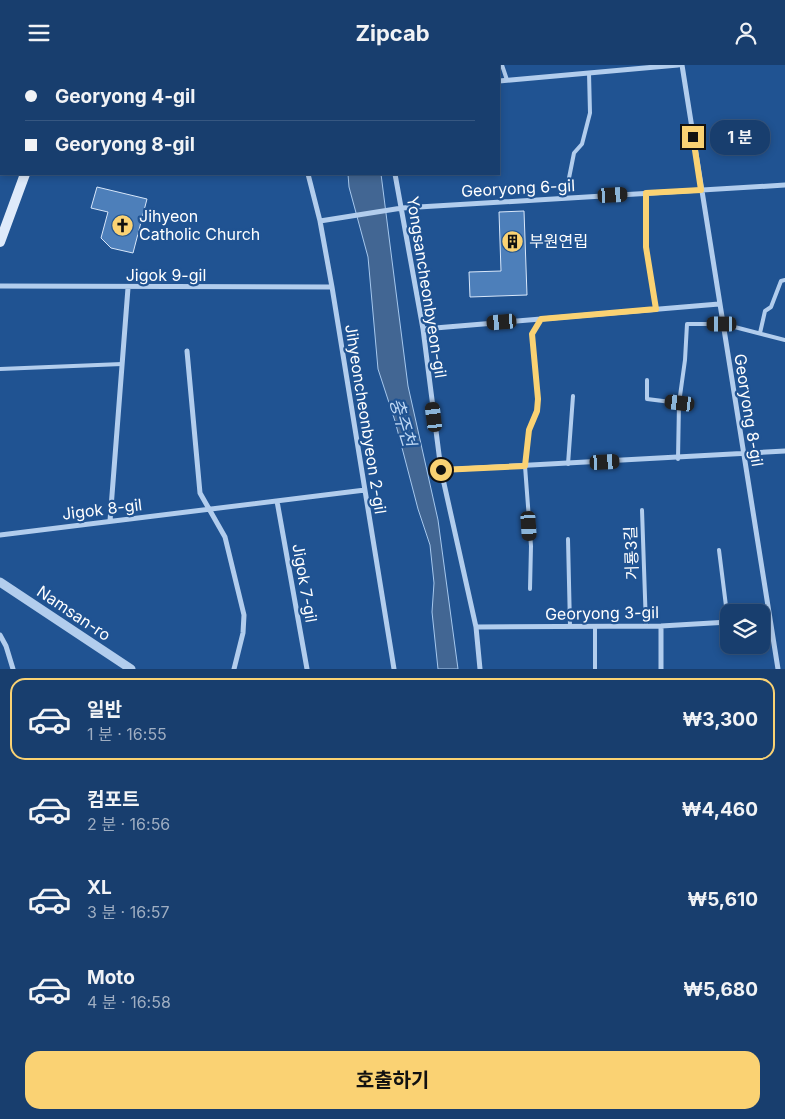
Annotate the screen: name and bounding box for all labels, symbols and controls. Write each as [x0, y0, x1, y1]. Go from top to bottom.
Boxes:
icon: menu [25, 19, 53, 47]
icon: person [732, 19, 760, 47]
text: Zipcab [355, 20, 430, 46]
text: Georyong 4-gil [55, 85, 195, 108]
callout: 1 분 [710, 119, 770, 155]
route end [682, 126, 704, 148]
text: 1 분 [727, 127, 753, 147]
text: Georyong 8-gil [55, 133, 195, 156]
street label: Georyong 6-gil [461, 175, 575, 201]
car [597, 187, 628, 203]
street label: Yongsancheonbyeon-gil [403, 195, 451, 379]
place label: Jihyeon Catholic Church [139, 206, 260, 244]
church icon: Jihyeon Catholic Church [111, 213, 135, 237]
building icon: 부원연립 [501, 229, 525, 253]
place label: 부원연립 [529, 231, 588, 251]
street label: Jigok 9-gil [126, 265, 206, 285]
car [486, 313, 517, 331]
car [707, 317, 737, 332]
street label: Jihyeoncheonbyeon 2-gil [341, 323, 391, 515]
street label: Georyong 8-gil [730, 352, 768, 468]
car [664, 394, 695, 412]
water label: 충주천 [386, 395, 421, 451]
car [424, 401, 443, 433]
car [589, 454, 620, 470]
route start [430, 459, 452, 481]
street label: Jigok 8-gil [61, 494, 143, 524]
car [520, 511, 537, 541]
street label: 거룡3길 [620, 526, 642, 580]
street label: Jigok 7-gil [288, 542, 322, 624]
street label: Namsan-ro [33, 581, 115, 645]
street label: Georyong 3-gil [545, 602, 659, 624]
map controls [720, 604, 770, 654]
button: layers [720, 604, 770, 654]
icon: car [27, 697, 72, 742]
text: 일반 [87, 698, 122, 721]
text: ₩3,300 [683, 708, 758, 731]
text: 1 분 · 16:55 [87, 724, 167, 744]
icon: car [27, 787, 72, 832]
text: 컴포트 [87, 788, 139, 811]
text: ₩4,460 [682, 798, 758, 821]
text: 2 분 · 16:56 [87, 814, 170, 834]
text: XL [87, 876, 112, 899]
icon: car [27, 877, 72, 922]
text: ₩5,610 [687, 888, 758, 911]
text: 3 분 · 16:57 [87, 902, 170, 922]
text: Moto [87, 966, 135, 989]
icon: car [27, 967, 72, 1012]
text: ₩5,680 [683, 978, 758, 1001]
text: 4 분 · 16:58 [87, 992, 171, 1012]
button: 호출하기 [25, 1051, 760, 1109]

